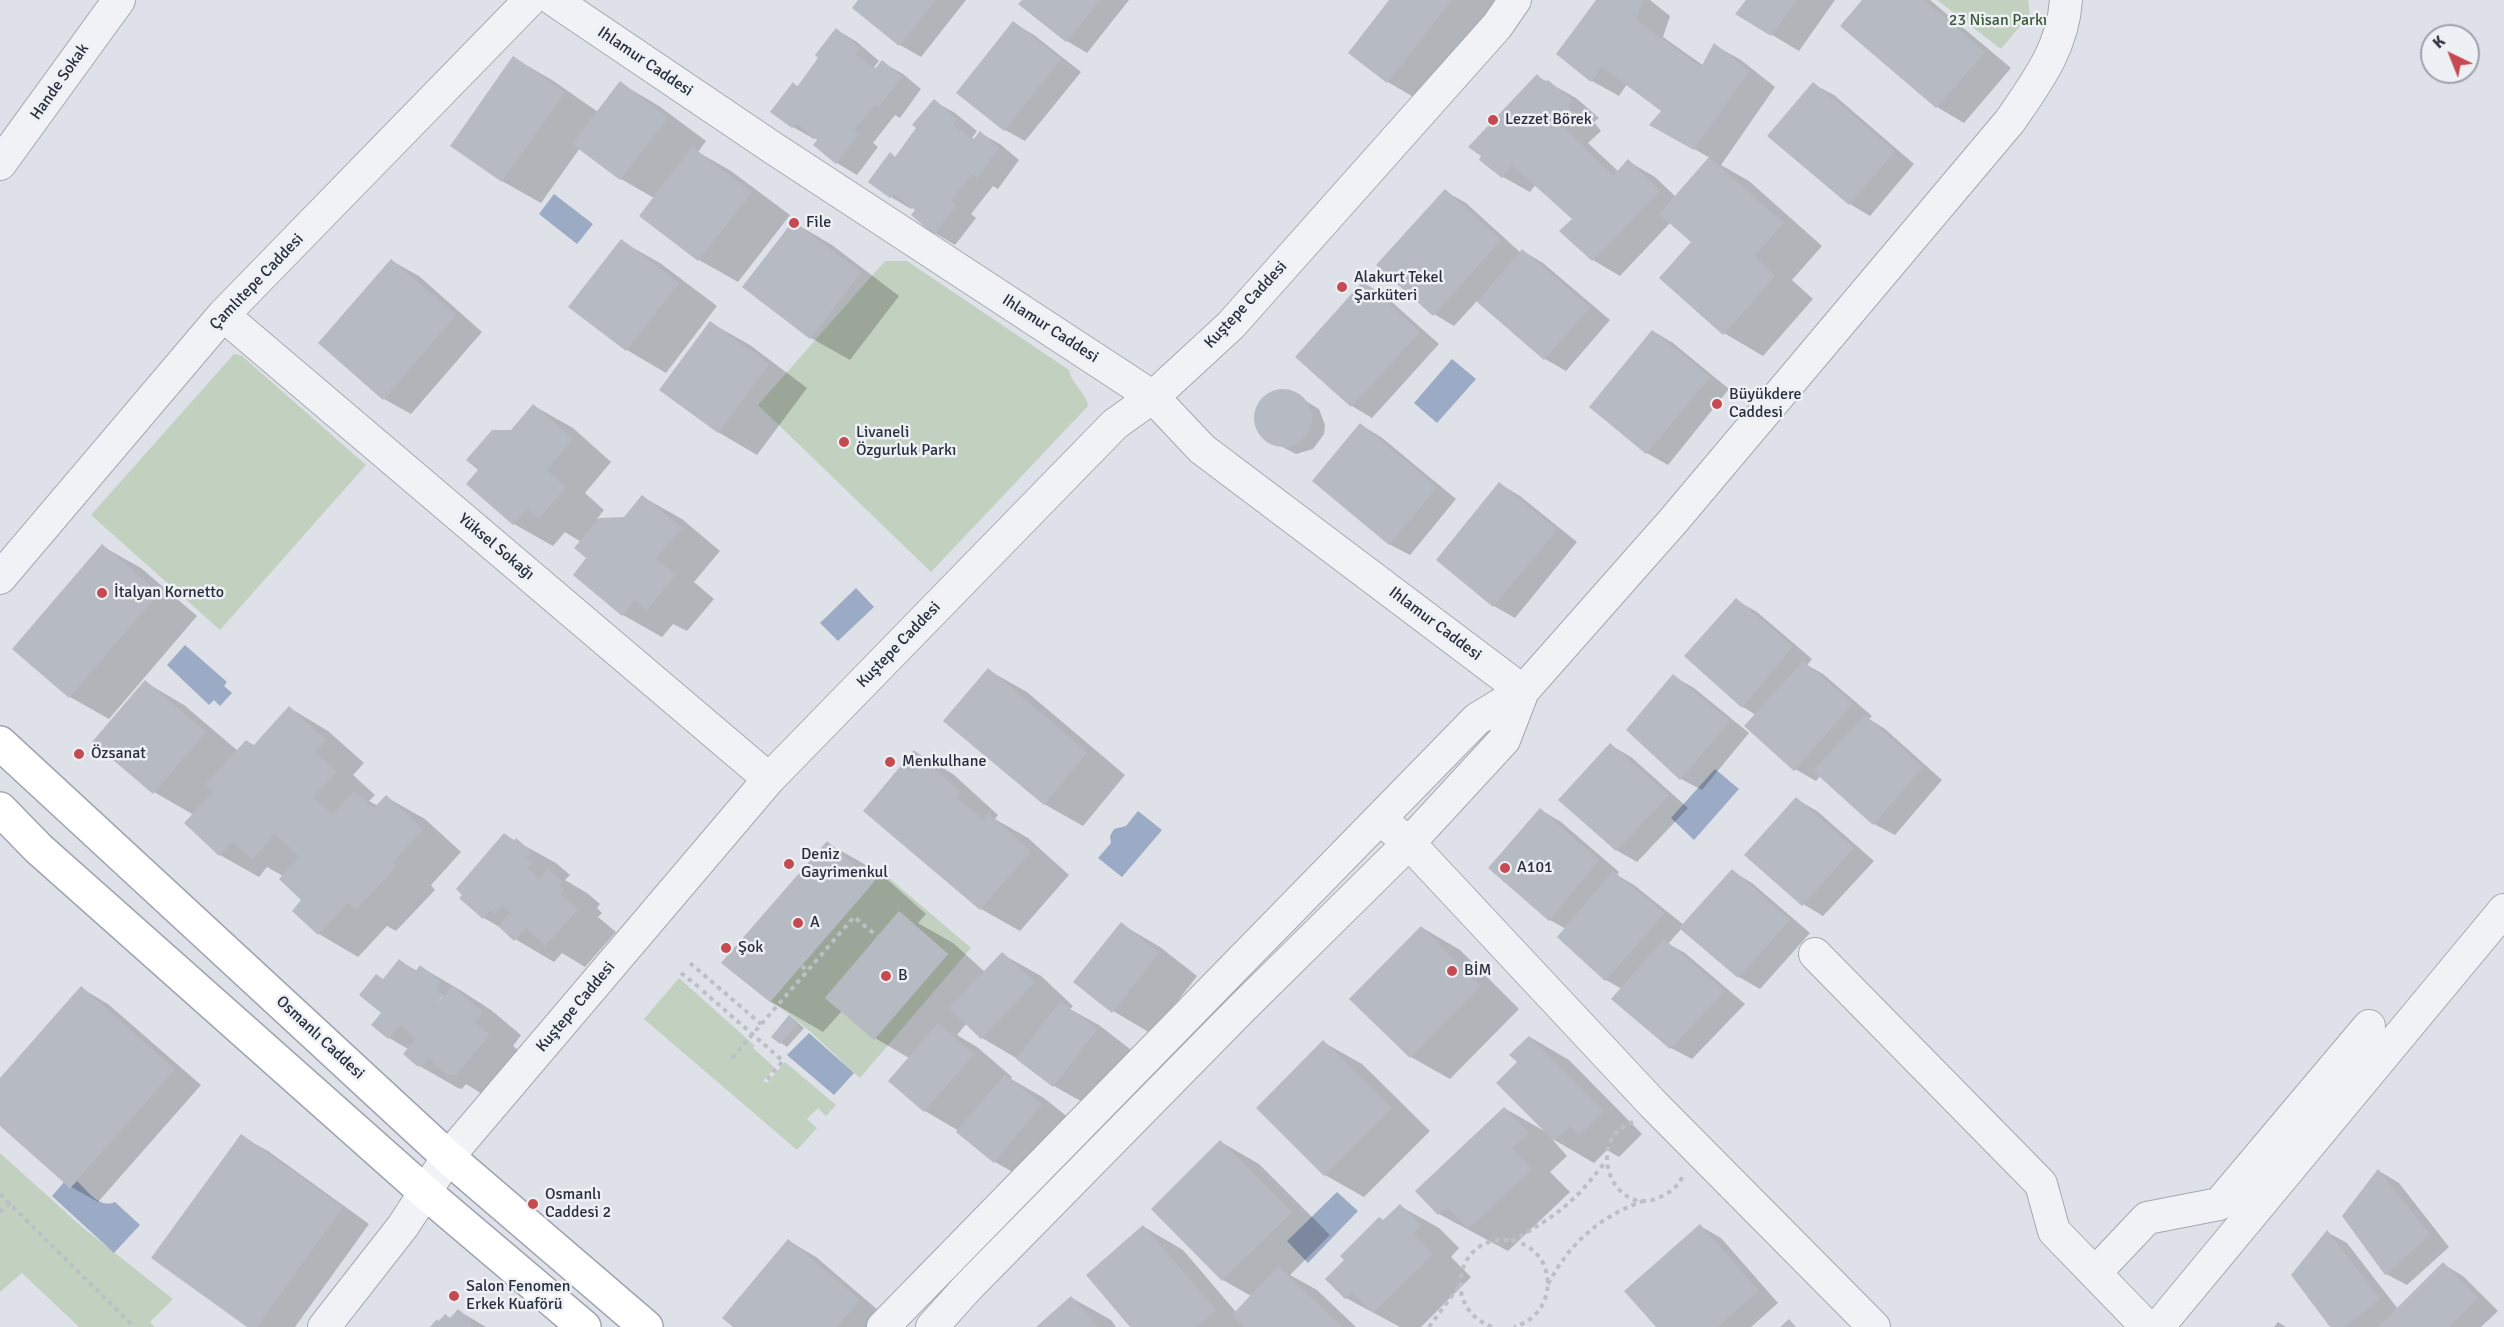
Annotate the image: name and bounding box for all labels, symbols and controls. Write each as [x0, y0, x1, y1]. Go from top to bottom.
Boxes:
park label: 23 Nisan Parkı [1949, 11, 2047, 31]
street label: Ihlamur Caddesi [594, 23, 696, 101]
north arrow [2420, 24, 2480, 84]
text: K [2429, 32, 2450, 53]
street label: Hande Sokak [27, 40, 93, 124]
place label: Lezzet Börek [1505, 110, 1592, 130]
marker: Lezzet Börek [1486, 113, 1500, 127]
place label: File [806, 213, 831, 233]
marker: File [787, 216, 801, 230]
street label: Çamlıtepe Caddesi [206, 230, 308, 334]
street label: Kuştepe Caddesi [1201, 257, 1291, 353]
place label: Alakurt Tekel Şarküteri [1354, 268, 1443, 306]
marker: Alakurt Tekel Şarküteri [1335, 280, 1349, 294]
street label: Ihlamur Caddesi [998, 291, 1102, 367]
place label: Büyükdere Caddesi [1729, 385, 1802, 423]
marker: Büyükdere Caddesi [1710, 397, 1724, 411]
place label: Livaneli Özgurluk Parkı [856, 423, 956, 461]
marker: Livaneli Özgurluk Parkı [837, 435, 851, 449]
street label: Yüksel Sokağı [454, 510, 538, 584]
place label: İtalyan Kornetto [114, 583, 224, 603]
street label: Ihlamur Caddesi [1385, 583, 1485, 665]
marker: İtalyan Kornetto [95, 586, 109, 600]
street label: Kuştepe Caddesi [853, 598, 945, 692]
place label: Özsanat [91, 744, 146, 764]
marker: Özsanat [72, 747, 86, 761]
place label: Menkulhane [902, 752, 986, 772]
marker: Menkulhane [883, 755, 897, 769]
place label: Deniz Gayrimenkul [801, 845, 888, 883]
marker: Deniz Gayrimenkul [782, 857, 796, 871]
place label: A101 [1517, 858, 1553, 878]
marker: A101 [1498, 861, 1512, 875]
place label: A [810, 913, 820, 933]
marker: A [791, 916, 805, 930]
place label: Şok [738, 938, 763, 958]
marker: Şok [719, 941, 733, 955]
street label: Kuştepe Caddesi [533, 958, 619, 1056]
place label: BİM [1464, 961, 1491, 981]
marker: BİM [1445, 964, 1459, 978]
place label: B [898, 966, 908, 986]
marker: B [879, 969, 893, 983]
street label: Osmanlı Caddesi [272, 992, 368, 1084]
place label: Osmanlı Caddesi 2 [545, 1185, 611, 1223]
marker: Osmanlı Caddesi 2 [526, 1197, 540, 1211]
place label: Salon Fenomen Erkek Kuaförü [466, 1277, 571, 1315]
marker: Salon Fenomen Erkek Kuaförü [447, 1289, 461, 1303]

